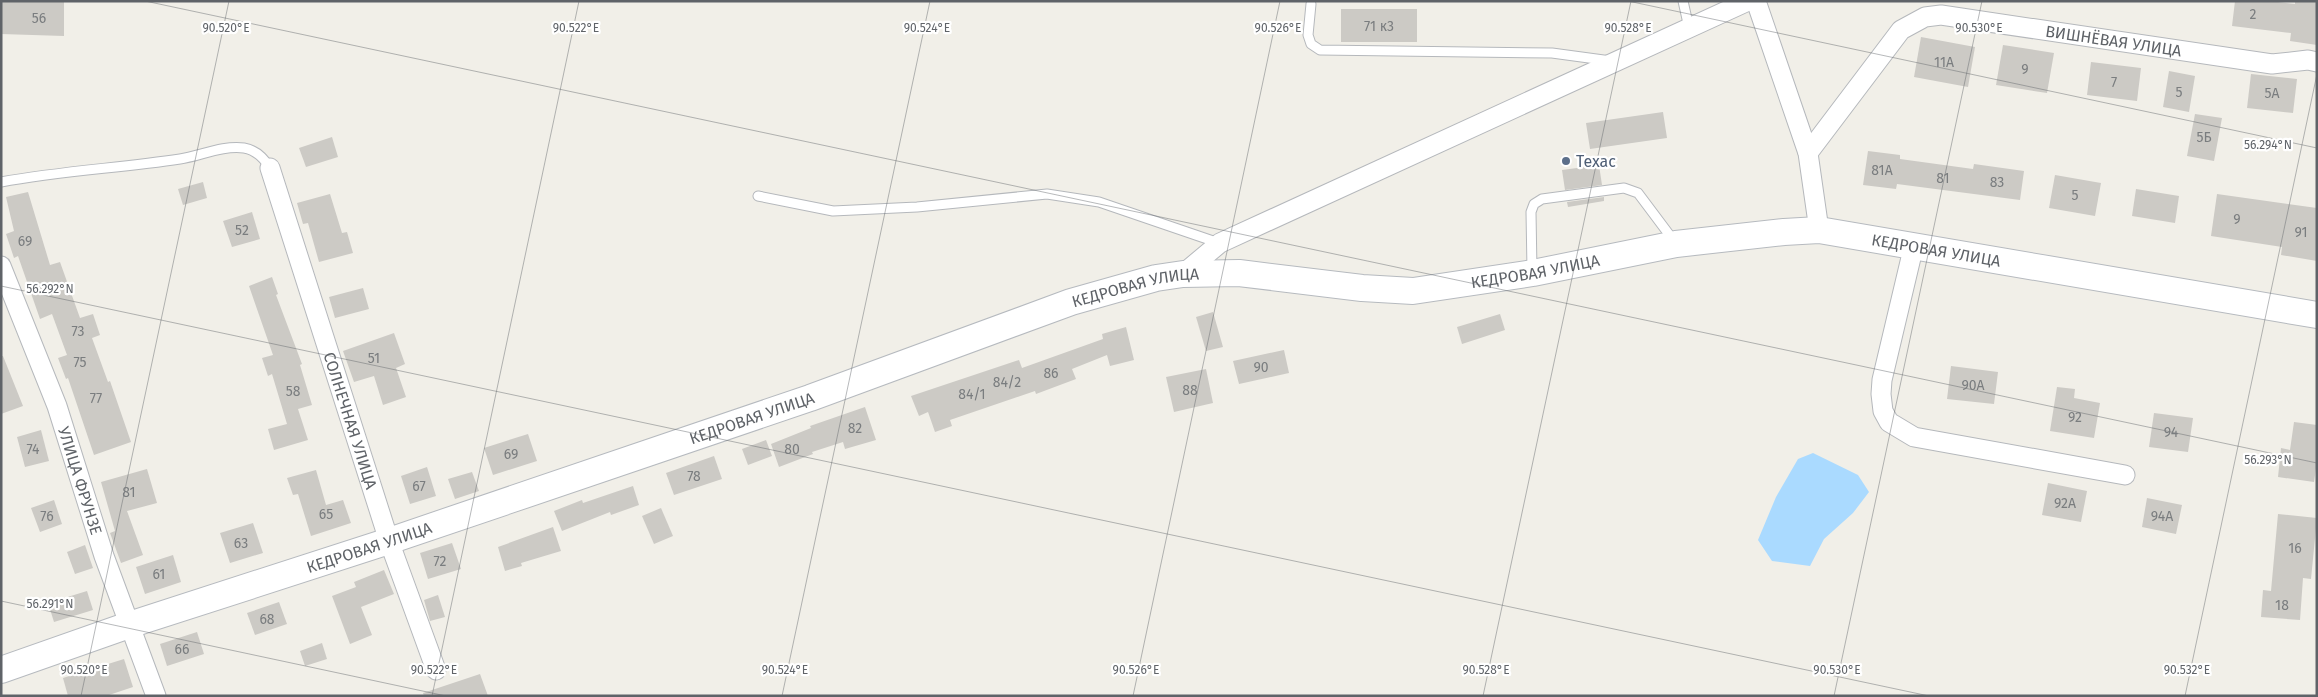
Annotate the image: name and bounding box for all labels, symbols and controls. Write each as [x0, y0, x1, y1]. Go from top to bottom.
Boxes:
house number: 2 [2250, 6, 2257, 23]
house number: 56 [32, 10, 46, 27]
house number: 71 к3 [1364, 18, 1394, 35]
text: 90.520°E [202, 21, 250, 35]
text: 90.522°E [553, 21, 599, 35]
text: 90.524°E [904, 21, 950, 35]
text: 90.526°E [1255, 21, 1301, 35]
text: 90.528°E [1604, 21, 1652, 35]
text: 90.530°E [1955, 21, 2003, 35]
street label: ВИШНЁВАЯ УЛИЦА [2044, 22, 2184, 61]
house number: 11А [1934, 54, 1954, 71]
house number: 9 [2021, 61, 2029, 78]
house number: 7 [2111, 74, 2117, 91]
house number: 5 [2175, 84, 2183, 101]
house number: 5А [2264, 85, 2280, 102]
house number: 5Б [2196, 129, 2212, 146]
text: 56.294°N [2244, 138, 2292, 152]
place label: Техас [1576, 152, 1616, 171]
marker: Техас [1560, 155, 1572, 167]
house number: 81А [1871, 162, 1893, 179]
house number: 81 [1936, 170, 1950, 187]
house number: 83 [1990, 174, 2004, 191]
house number: 5 [2071, 187, 2079, 204]
house number: 9 [2233, 211, 2241, 228]
house number: 52 [235, 222, 249, 239]
house number: 91 [2294, 224, 2308, 241]
street label: КЕДРОВАЯ УЛИЦА [1870, 230, 2003, 271]
house number: 69 [18, 233, 32, 250]
street label: КЕДРОВАЯ УЛИЦА [1469, 251, 1602, 292]
street label: КЕДРОВАЯ УЛИЦА [1070, 265, 1200, 311]
text: 56.292°N [26, 282, 74, 296]
house number: 73 [71, 323, 85, 340]
street label: СОЛНЕЧНАЯ УЛИЦА [319, 350, 381, 492]
house number: 51 [368, 350, 380, 367]
house number: 75 [73, 354, 87, 371]
house number: 90 [1253, 359, 1269, 376]
house number: 86 [1043, 365, 1059, 382]
house number: 84/2 [993, 374, 1021, 391]
house number: 90А [1961, 377, 1985, 394]
house number: 88 [1182, 382, 1198, 399]
house number: 58 [286, 383, 301, 400]
house number: 84/1 [958, 386, 986, 403]
street label: КЕДРОВАЯ УЛИЦА [687, 388, 818, 448]
house number: 77 [90, 390, 102, 407]
house number: 92 [2068, 409, 2082, 426]
house number: 82 [848, 420, 862, 437]
street label: УЛИЦА ФРУНЗЕ [54, 424, 106, 537]
house number: 94 [2164, 424, 2179, 441]
house number: 74 [26, 441, 40, 458]
house number: 80 [784, 441, 800, 458]
house number: 69 [504, 446, 518, 463]
text: 56.293°N [2244, 453, 2292, 467]
house number: 78 [687, 468, 701, 485]
house number: 67 [412, 478, 426, 495]
house number: 81 [122, 484, 136, 501]
house number: 92А [2054, 495, 2076, 512]
house number: 65 [319, 506, 333, 523]
house number: 76 [40, 508, 54, 525]
house number: 94А [2151, 508, 2173, 525]
street label: КЕДРОВАЯ УЛИЦА [304, 518, 435, 577]
house number: 63 [234, 535, 248, 552]
house number: 16 [2288, 540, 2302, 557]
house number: 72 [434, 553, 447, 570]
house number: 61 [153, 566, 165, 583]
text: 56.291°N [27, 597, 73, 611]
house number: 18 [2275, 597, 2289, 614]
house number: 68 [259, 611, 275, 628]
house number: 66 [175, 641, 189, 658]
text: 90.520°E [60, 663, 108, 677]
text: 90.522°E [411, 663, 457, 677]
text: 90.524°E [762, 663, 808, 677]
text: 90.526°E [1113, 663, 1159, 677]
text: 90.528°E [1462, 663, 1510, 677]
text: 90.530°E [1813, 663, 1861, 677]
text: 90.532°E [2164, 663, 2210, 677]

